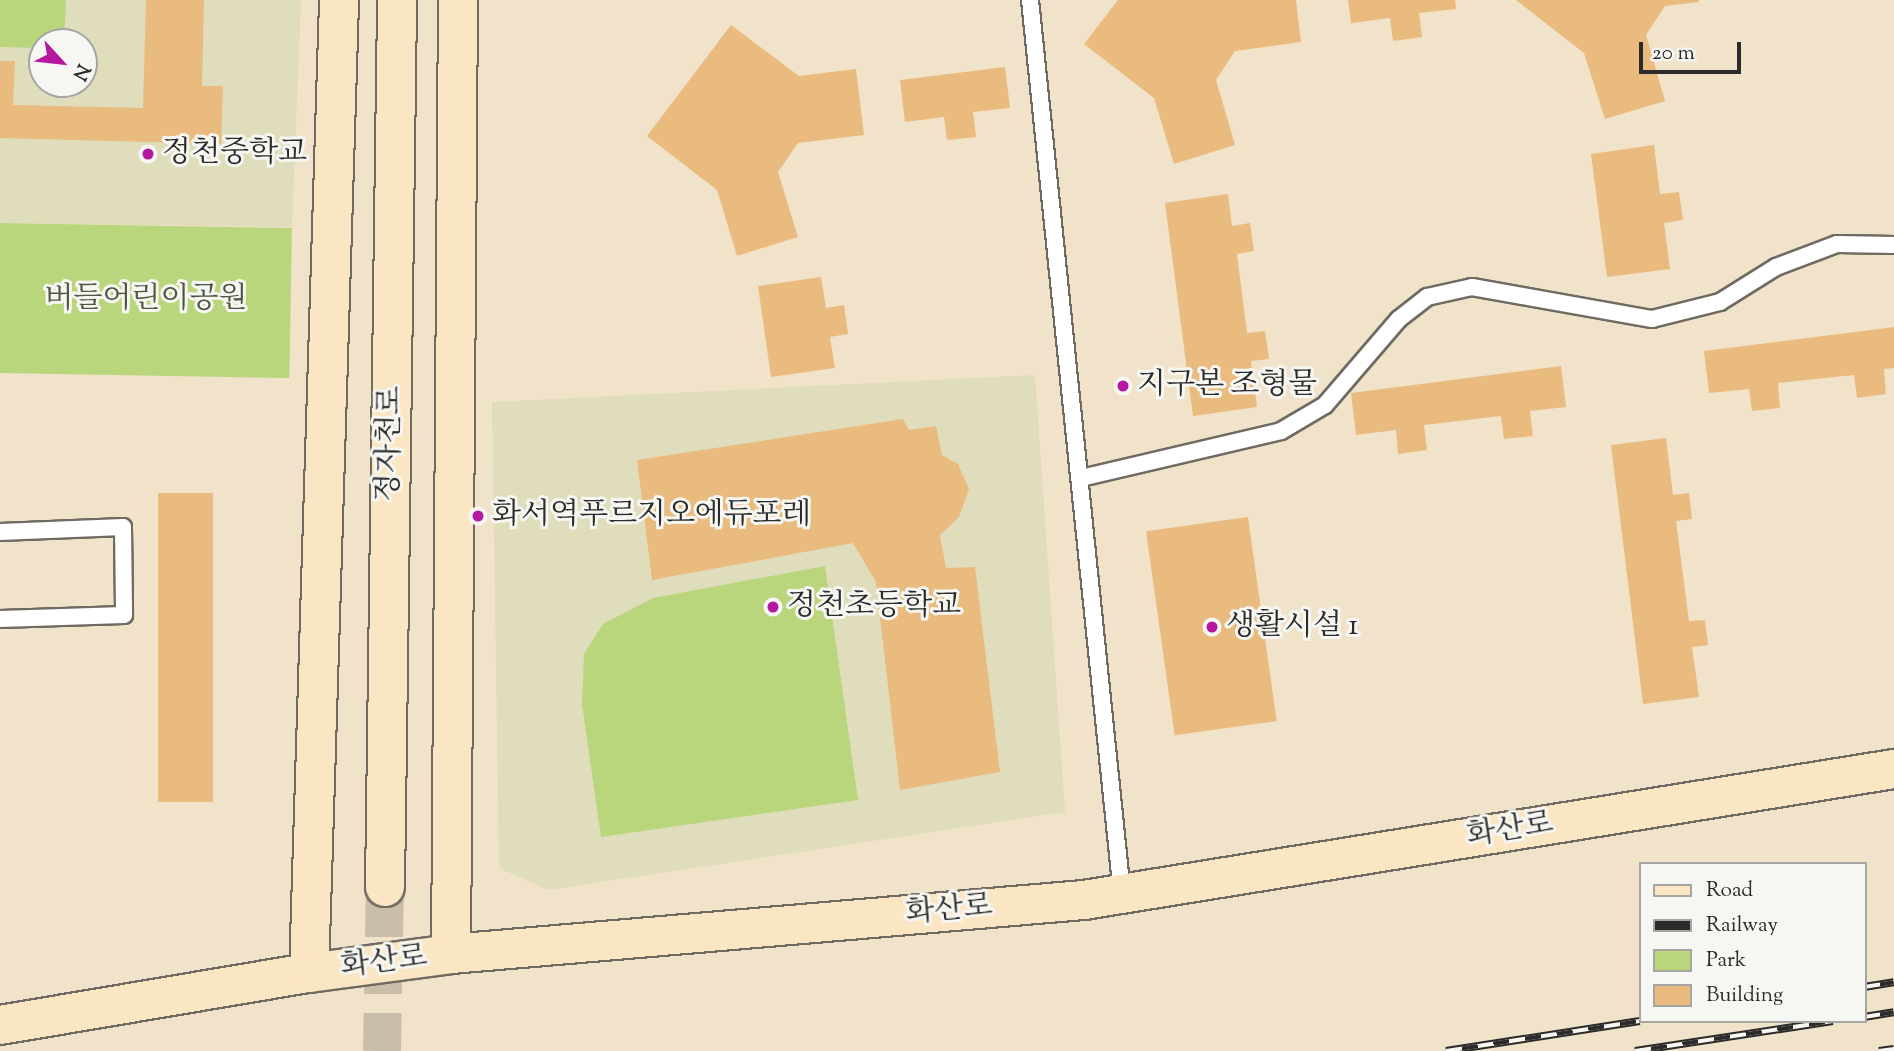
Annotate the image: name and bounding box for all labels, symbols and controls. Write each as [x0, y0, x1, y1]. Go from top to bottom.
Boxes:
north arrow [28, 28, 98, 98]
scale bar [1642, 28, 1744, 72]
text: 20 m [1652, 39, 1695, 69]
text: N [65, 59, 96, 85]
place label: 정천중학교 [162, 136, 307, 172]
marker: 정천중학교 [140, 146, 156, 162]
park label: 버들어린이공원 [45, 282, 247, 318]
place label: 지구본 조형물 [1137, 368, 1317, 404]
marker: 지구본 조형물 [1115, 378, 1131, 394]
street label: 정자천로 [372, 386, 410, 502]
place label: 화서역푸르지오에듀포레 [492, 498, 811, 534]
marker: 화서역푸르지오에듀포레 [470, 508, 486, 524]
place label: 정천초등학교 [787, 589, 961, 625]
marker: 정천초등학교 [765, 599, 781, 615]
place label: 생활시설 1 [1226, 609, 1359, 645]
marker: 생활시설 1 [1204, 619, 1220, 635]
street label: 화산로 [1464, 806, 1556, 856]
legend [1638, 862, 1866, 1023]
text: Road [1706, 876, 1753, 906]
street label: 화산로 [904, 889, 994, 933]
text: Railway [1706, 911, 1778, 941]
street label: 화산로 [339, 940, 429, 986]
text: Park [1706, 946, 1746, 976]
text: Building [1706, 981, 1783, 1011]

